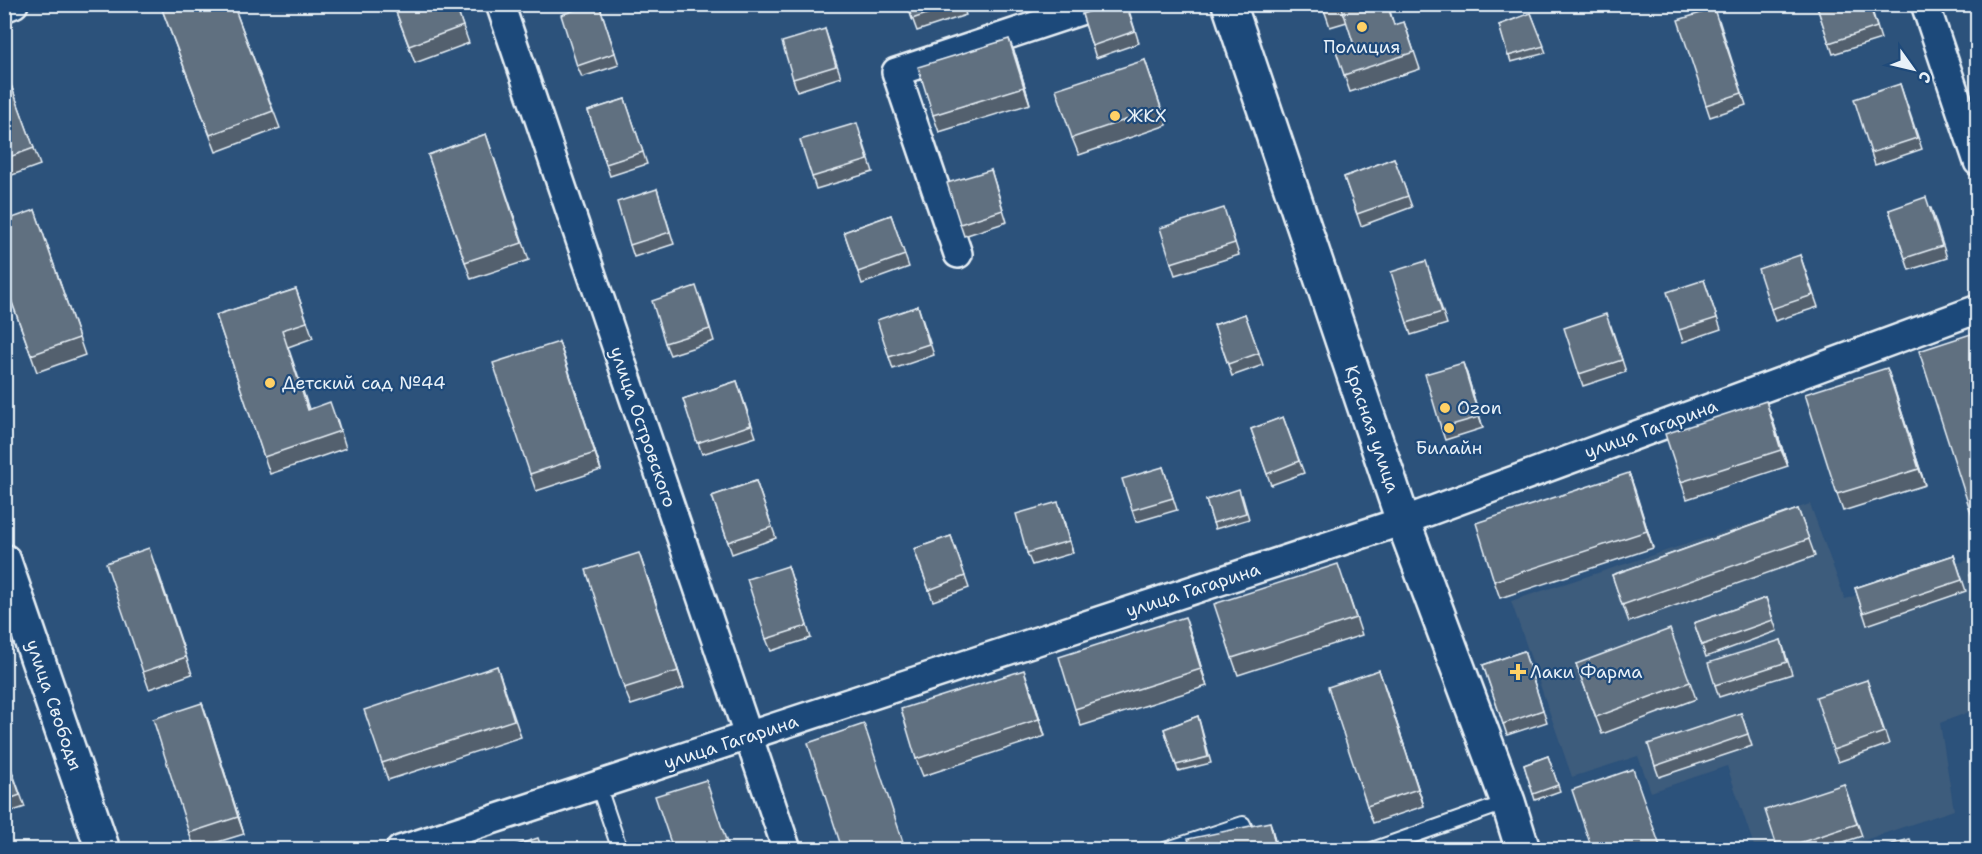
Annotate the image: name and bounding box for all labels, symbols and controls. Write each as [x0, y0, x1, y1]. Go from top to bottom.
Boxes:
marker: Полиция [1355, 20, 1369, 34]
place label: Полиция [1323, 35, 1401, 59]
north arrow [1883, 39, 1943, 99]
text: С [1913, 67, 1936, 87]
place label: ЖКХ [1127, 104, 1167, 128]
marker: ЖКХ [1108, 109, 1122, 123]
street label: улица Островского [604, 343, 682, 511]
street label: Красная улица [1339, 362, 1405, 496]
place label: Детский сад №44 [282, 371, 446, 395]
marker: Детский сад №44 [263, 376, 277, 390]
street label: улица Гагарина [1581, 394, 1721, 464]
place label: Ozon [1457, 396, 1502, 420]
marker: Ozon [1438, 401, 1452, 415]
marker: Билайн [1442, 421, 1456, 435]
place label: Билайн [1416, 436, 1482, 460]
street label: улица Гагарина [1123, 557, 1263, 623]
street label: улица Свободы [20, 636, 88, 774]
place label: Лаки Фарма [1530, 660, 1642, 684]
marker: Лаки Фарма [1511, 665, 1525, 679]
street label: улица Гагарина [661, 709, 801, 775]

